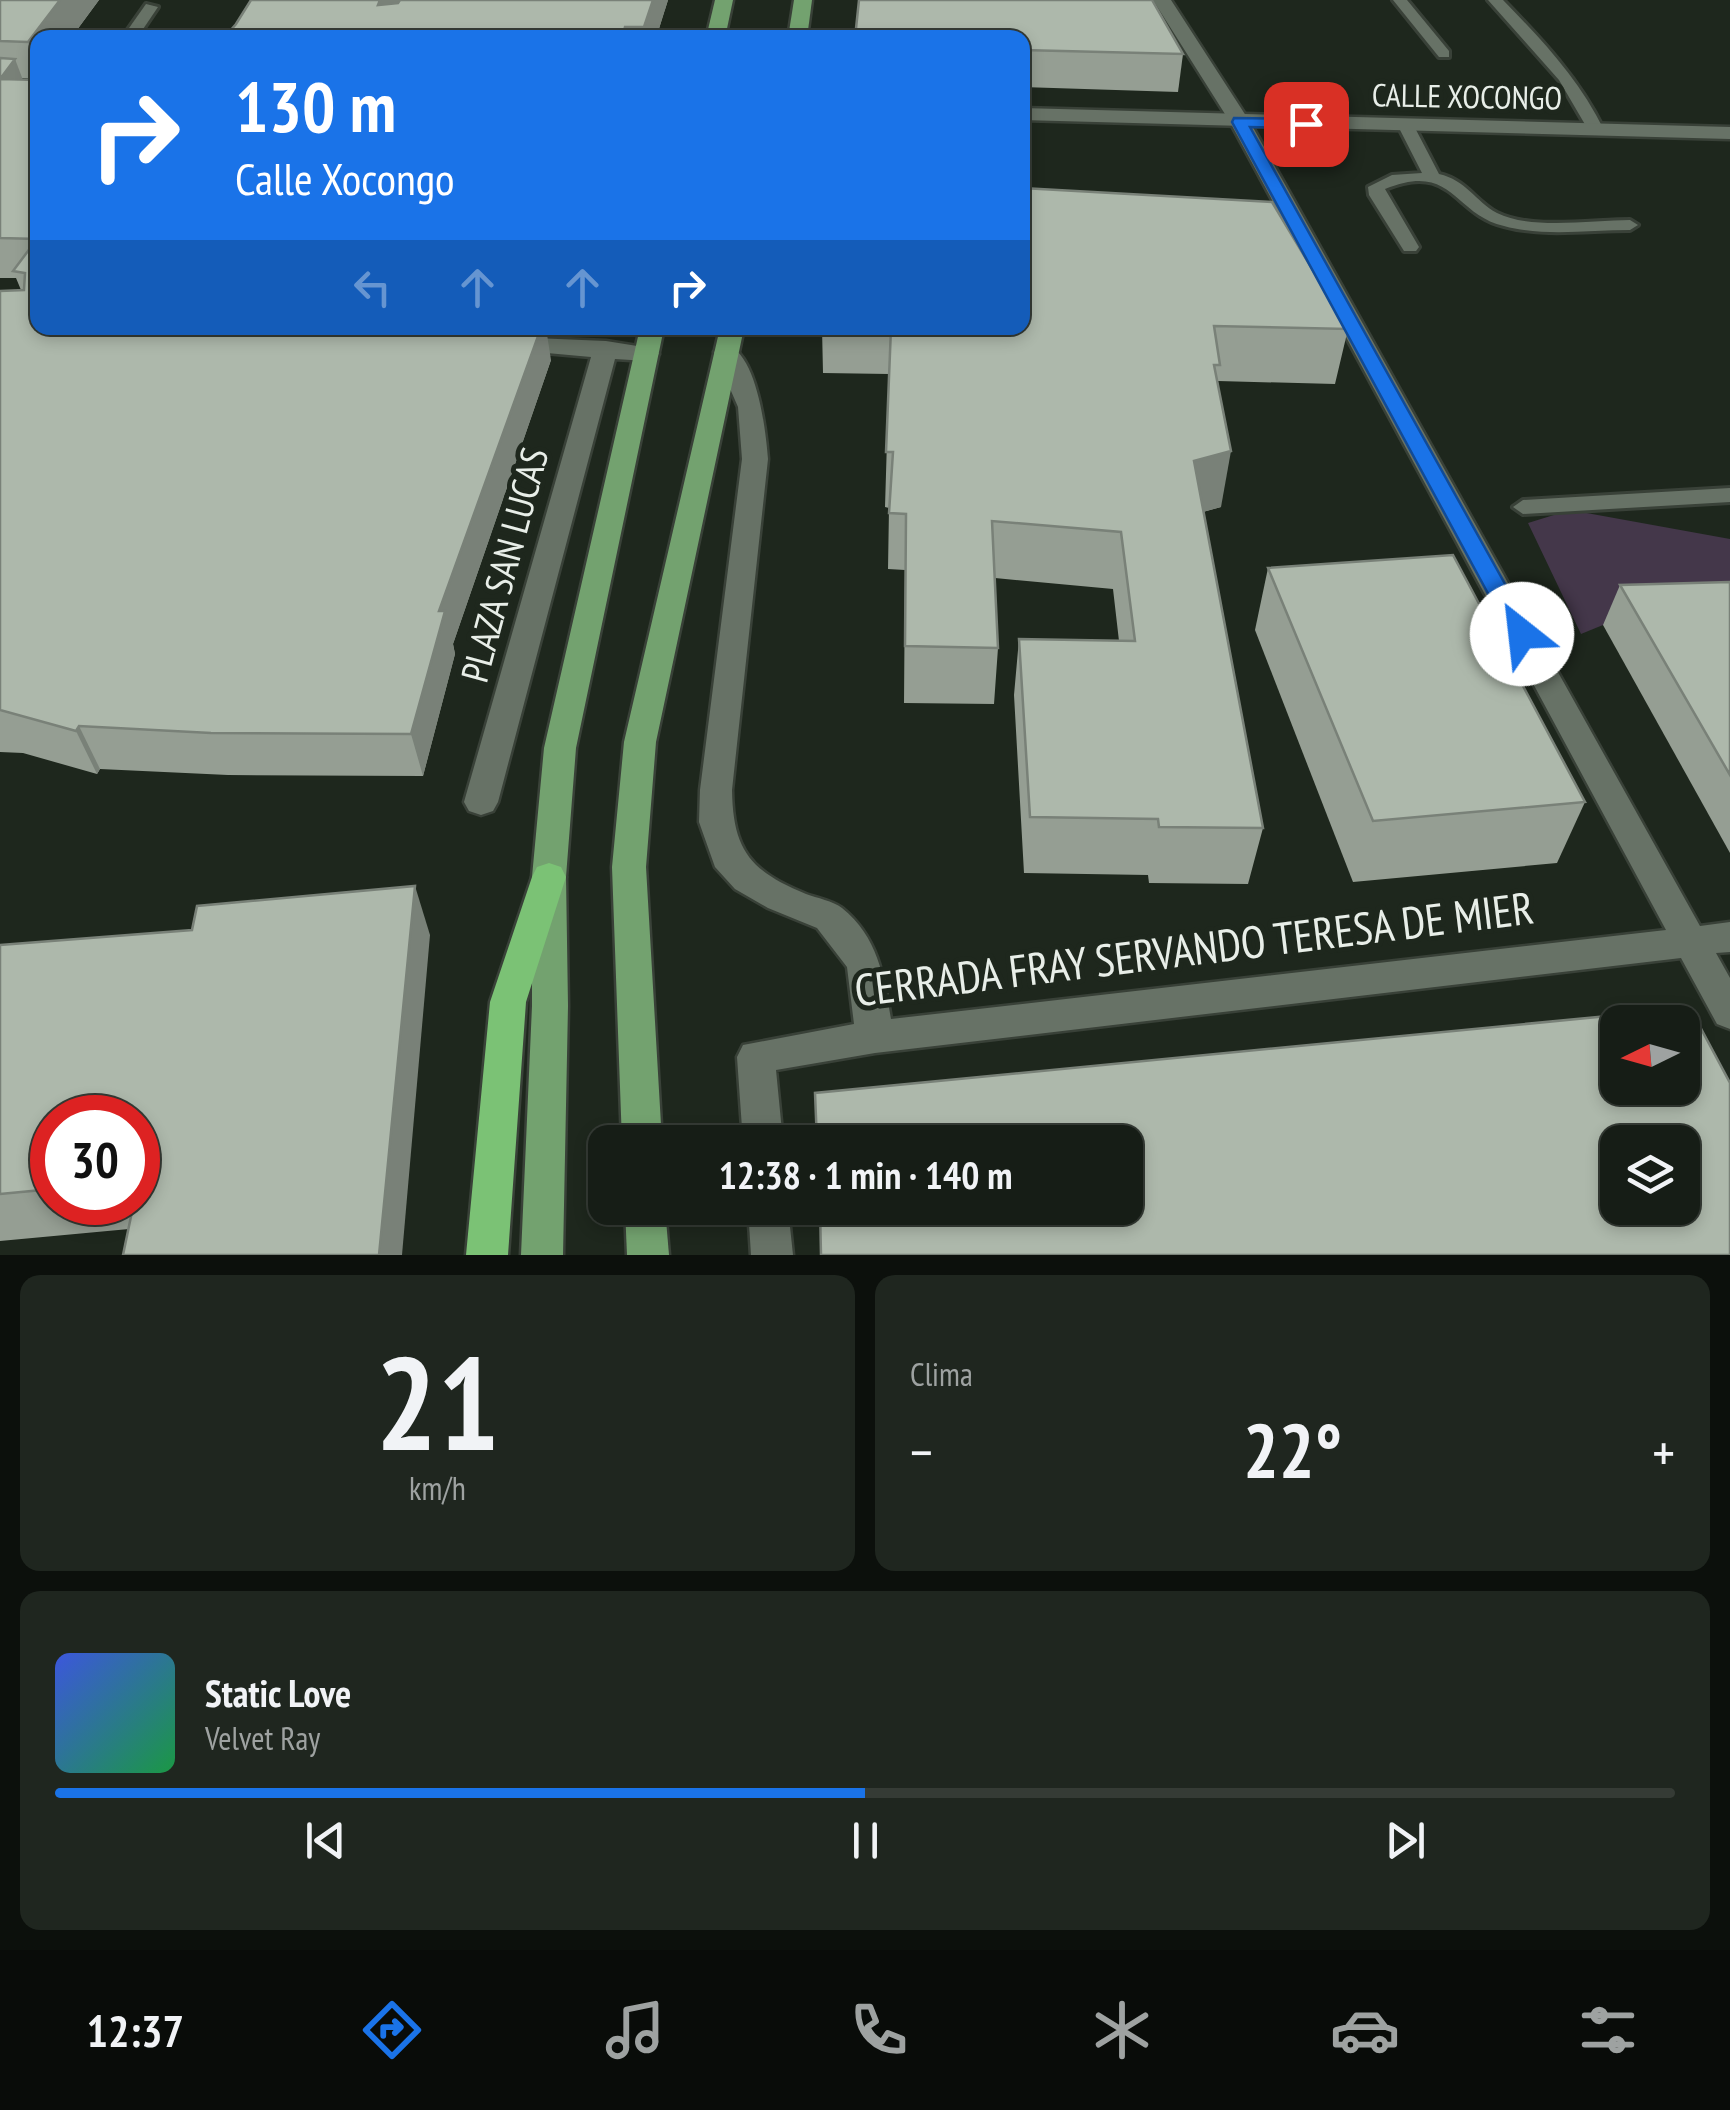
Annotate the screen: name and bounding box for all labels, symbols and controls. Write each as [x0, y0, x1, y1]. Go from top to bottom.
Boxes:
text: 130 m [235, 61, 396, 151]
icon: right [70, 70, 200, 200]
street label: CALLE XOCONGO [1372, 73, 1563, 119]
pin [1264, 82, 1349, 167]
icon: arrive [1279, 97, 1334, 152]
text: Calle Xocongo [235, 149, 455, 207]
icon: left [345, 260, 400, 315]
icon: ahead [450, 260, 505, 315]
icon: ahead [555, 260, 610, 315]
icon: right [660, 260, 715, 315]
street label: PLAZA SAN LUCAS [449, 442, 558, 687]
position arrow [1470, 582, 1574, 686]
street label: CERRADA FRAY SERVANDO TERESA DE MIER [851, 878, 1537, 1018]
north arrow [1600, 1005, 1700, 1105]
map controls [1600, 1005, 1700, 1225]
speed limit sign: 30 [30, 1095, 160, 1225]
button: layers [1600, 1125, 1700, 1225]
text: 12:38 · 1 min · 140 m [719, 1150, 1012, 1199]
text: 21 [375, 1318, 500, 1486]
text: Clima [910, 1353, 973, 1395]
text: 22° [1243, 1402, 1342, 1499]
text: − [910, 1416, 933, 1487]
text: + [1652, 1416, 1675, 1487]
text: km/h [409, 1467, 466, 1509]
text: Static Love [205, 1668, 351, 1717]
text: Velvet Ray [205, 1717, 320, 1759]
icon: previous [298, 1813, 353, 1868]
icon: pause [838, 1813, 893, 1868]
icon: next [1378, 1813, 1433, 1868]
icon: directions [357, 1995, 427, 2065]
icon: music [600, 1995, 670, 2065]
icon: phone [844, 1995, 914, 2065]
icon: climate [1087, 1995, 1157, 2065]
icon: car [1330, 1995, 1400, 2065]
icon: filters [1573, 1995, 1643, 2065]
text: 12:37 [87, 2001, 184, 2059]

